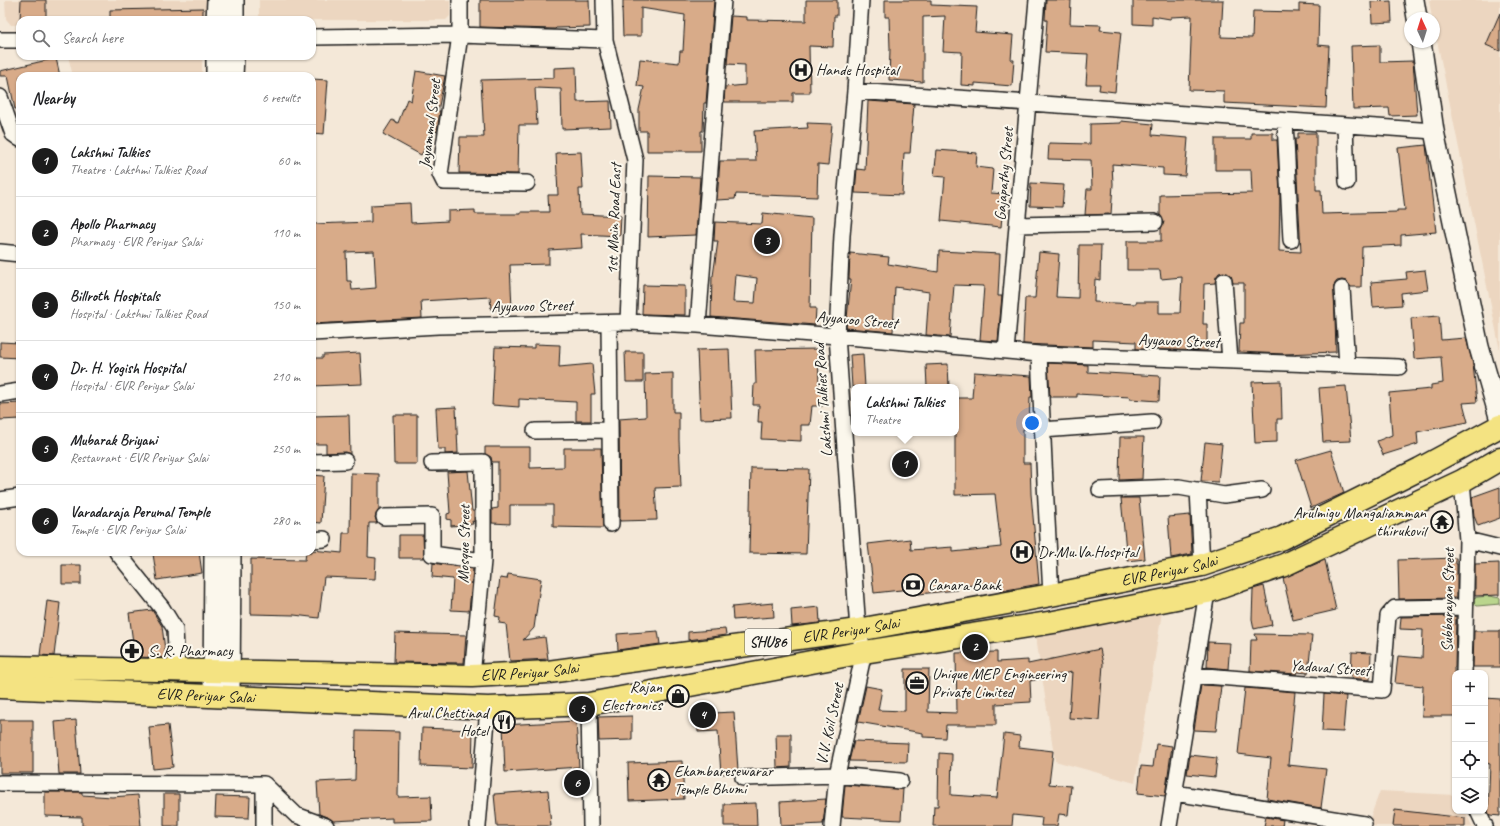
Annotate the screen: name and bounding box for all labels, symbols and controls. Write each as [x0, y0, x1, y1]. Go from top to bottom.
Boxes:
north arrow [1404, 12, 1440, 48]
search box [16, 16, 316, 60]
icon: search [30, 27, 52, 49]
text: Search here [62, 29, 123, 48]
hospital icon: Hande Hospital [788, 57, 814, 83]
place label: Hande Hospital [816, 60, 901, 80]
street label: Jayammal Street [414, 77, 446, 171]
text: Nearby [32, 88, 75, 109]
text: 6 results [262, 90, 300, 106]
street label: Gajapathy Street [990, 125, 1018, 222]
text: Lakshmi Talkies [70, 143, 149, 162]
text: 1 [42, 153, 48, 169]
text: 60 m [278, 153, 300, 169]
street label: 1st Main Road East [602, 161, 626, 275]
text: Theatre · Lakshmi Talkies Road [70, 162, 206, 178]
text: Apollo Pharmacy [70, 215, 155, 234]
text: 2 [42, 225, 48, 241]
text: 110 m [272, 225, 300, 241]
pin: 3 [754, 226, 780, 256]
text: Pharmacy · EVR Periyar Salai [70, 234, 202, 250]
text: Billroth Hospitals [70, 287, 160, 306]
street label: Ayyavoo Street [491, 295, 575, 317]
text: 3 [42, 297, 48, 313]
text: 150 m [272, 297, 300, 313]
text: Hospital · Lakshmi Talkies Road [70, 306, 207, 322]
street label: Ayyavoo Street [816, 307, 901, 334]
street label: Ayyavoo Street [1138, 330, 1223, 353]
street label: Lakshmi Talkies Road [809, 340, 837, 458]
text: Dr. H. Yogish Hospital [70, 359, 184, 378]
text: 4 [42, 369, 48, 385]
text: 210 m [272, 369, 300, 385]
text: Hospital · EVR Periyar Salai [70, 378, 193, 394]
popup [851, 384, 959, 436]
text: Lakshmi Talkies [865, 393, 945, 412]
text: Theatre [865, 412, 900, 428]
your location [1022, 413, 1042, 433]
text: Mubarak Briyani [70, 431, 157, 450]
text: 5 [42, 441, 48, 457]
text: 250 m [272, 441, 300, 457]
pin: 1 [892, 449, 918, 479]
text: Restaurant · EVR Periyar Salai [70, 450, 208, 466]
text: Varadaraja Perumal Temple [70, 503, 210, 522]
street label: Mosque Street [453, 503, 475, 583]
place label: Arulmigu Mangaliamman thirukovil [1293, 503, 1429, 541]
temple icon: Arulmigu Mangaliamman thirukovil [1429, 509, 1455, 535]
text: 6 [42, 513, 48, 529]
text: 280 m [272, 513, 300, 529]
text: Temple · EVR Periyar Salai [70, 522, 186, 538]
hospital icon: Dr.Mu.Va.Hospital [1009, 539, 1035, 565]
place label: Dr.Mu.Va.Hospital [1038, 542, 1141, 562]
street label: Subbarayan Street [1437, 546, 1459, 652]
street label: EVR Periyar Salai [1120, 550, 1222, 591]
bank icon: Canara Bank [900, 572, 926, 598]
place label: Canara Bank [928, 575, 1002, 595]
street label: EVR Periyar Salai [801, 612, 903, 647]
road number: SHU86 [745, 629, 791, 655]
pin: 2 [962, 632, 988, 662]
pharmacy icon: S. R. Pharmacy [119, 638, 145, 664]
place label: S. R. Pharmacy [148, 641, 234, 661]
street label: Yadaval Street [1289, 655, 1373, 681]
street label: EVR Periyar Salai [481, 658, 582, 686]
place label: Unique MEP Engineering Private Limited [932, 664, 1067, 702]
office icon: Unique MEP Engineering Private Limited [904, 670, 930, 696]
map controls [1452, 670, 1488, 814]
button: + [1452, 670, 1488, 706]
place label: Rajan Electronics [602, 677, 664, 715]
street label: V.V. Koil Street [812, 680, 849, 767]
shop icon: Rajan Electronics [665, 683, 691, 709]
street label: EVR Periyar Salai [157, 684, 257, 708]
pin: 5 [569, 694, 595, 724]
pin: 4 [690, 700, 716, 730]
place label: Arul Chettinad Hotel [408, 703, 491, 741]
button: − [1452, 706, 1488, 742]
restaurant icon: Arul Chettinad Hotel [491, 709, 517, 735]
button: locate [1452, 742, 1488, 778]
place label: Ekambaresewarar Temple Bhumi [674, 761, 774, 799]
temple icon: Ekambaresewarar Temple Bhumi [646, 767, 672, 793]
pin: 6 [564, 768, 590, 798]
button: layers [1452, 778, 1488, 814]

